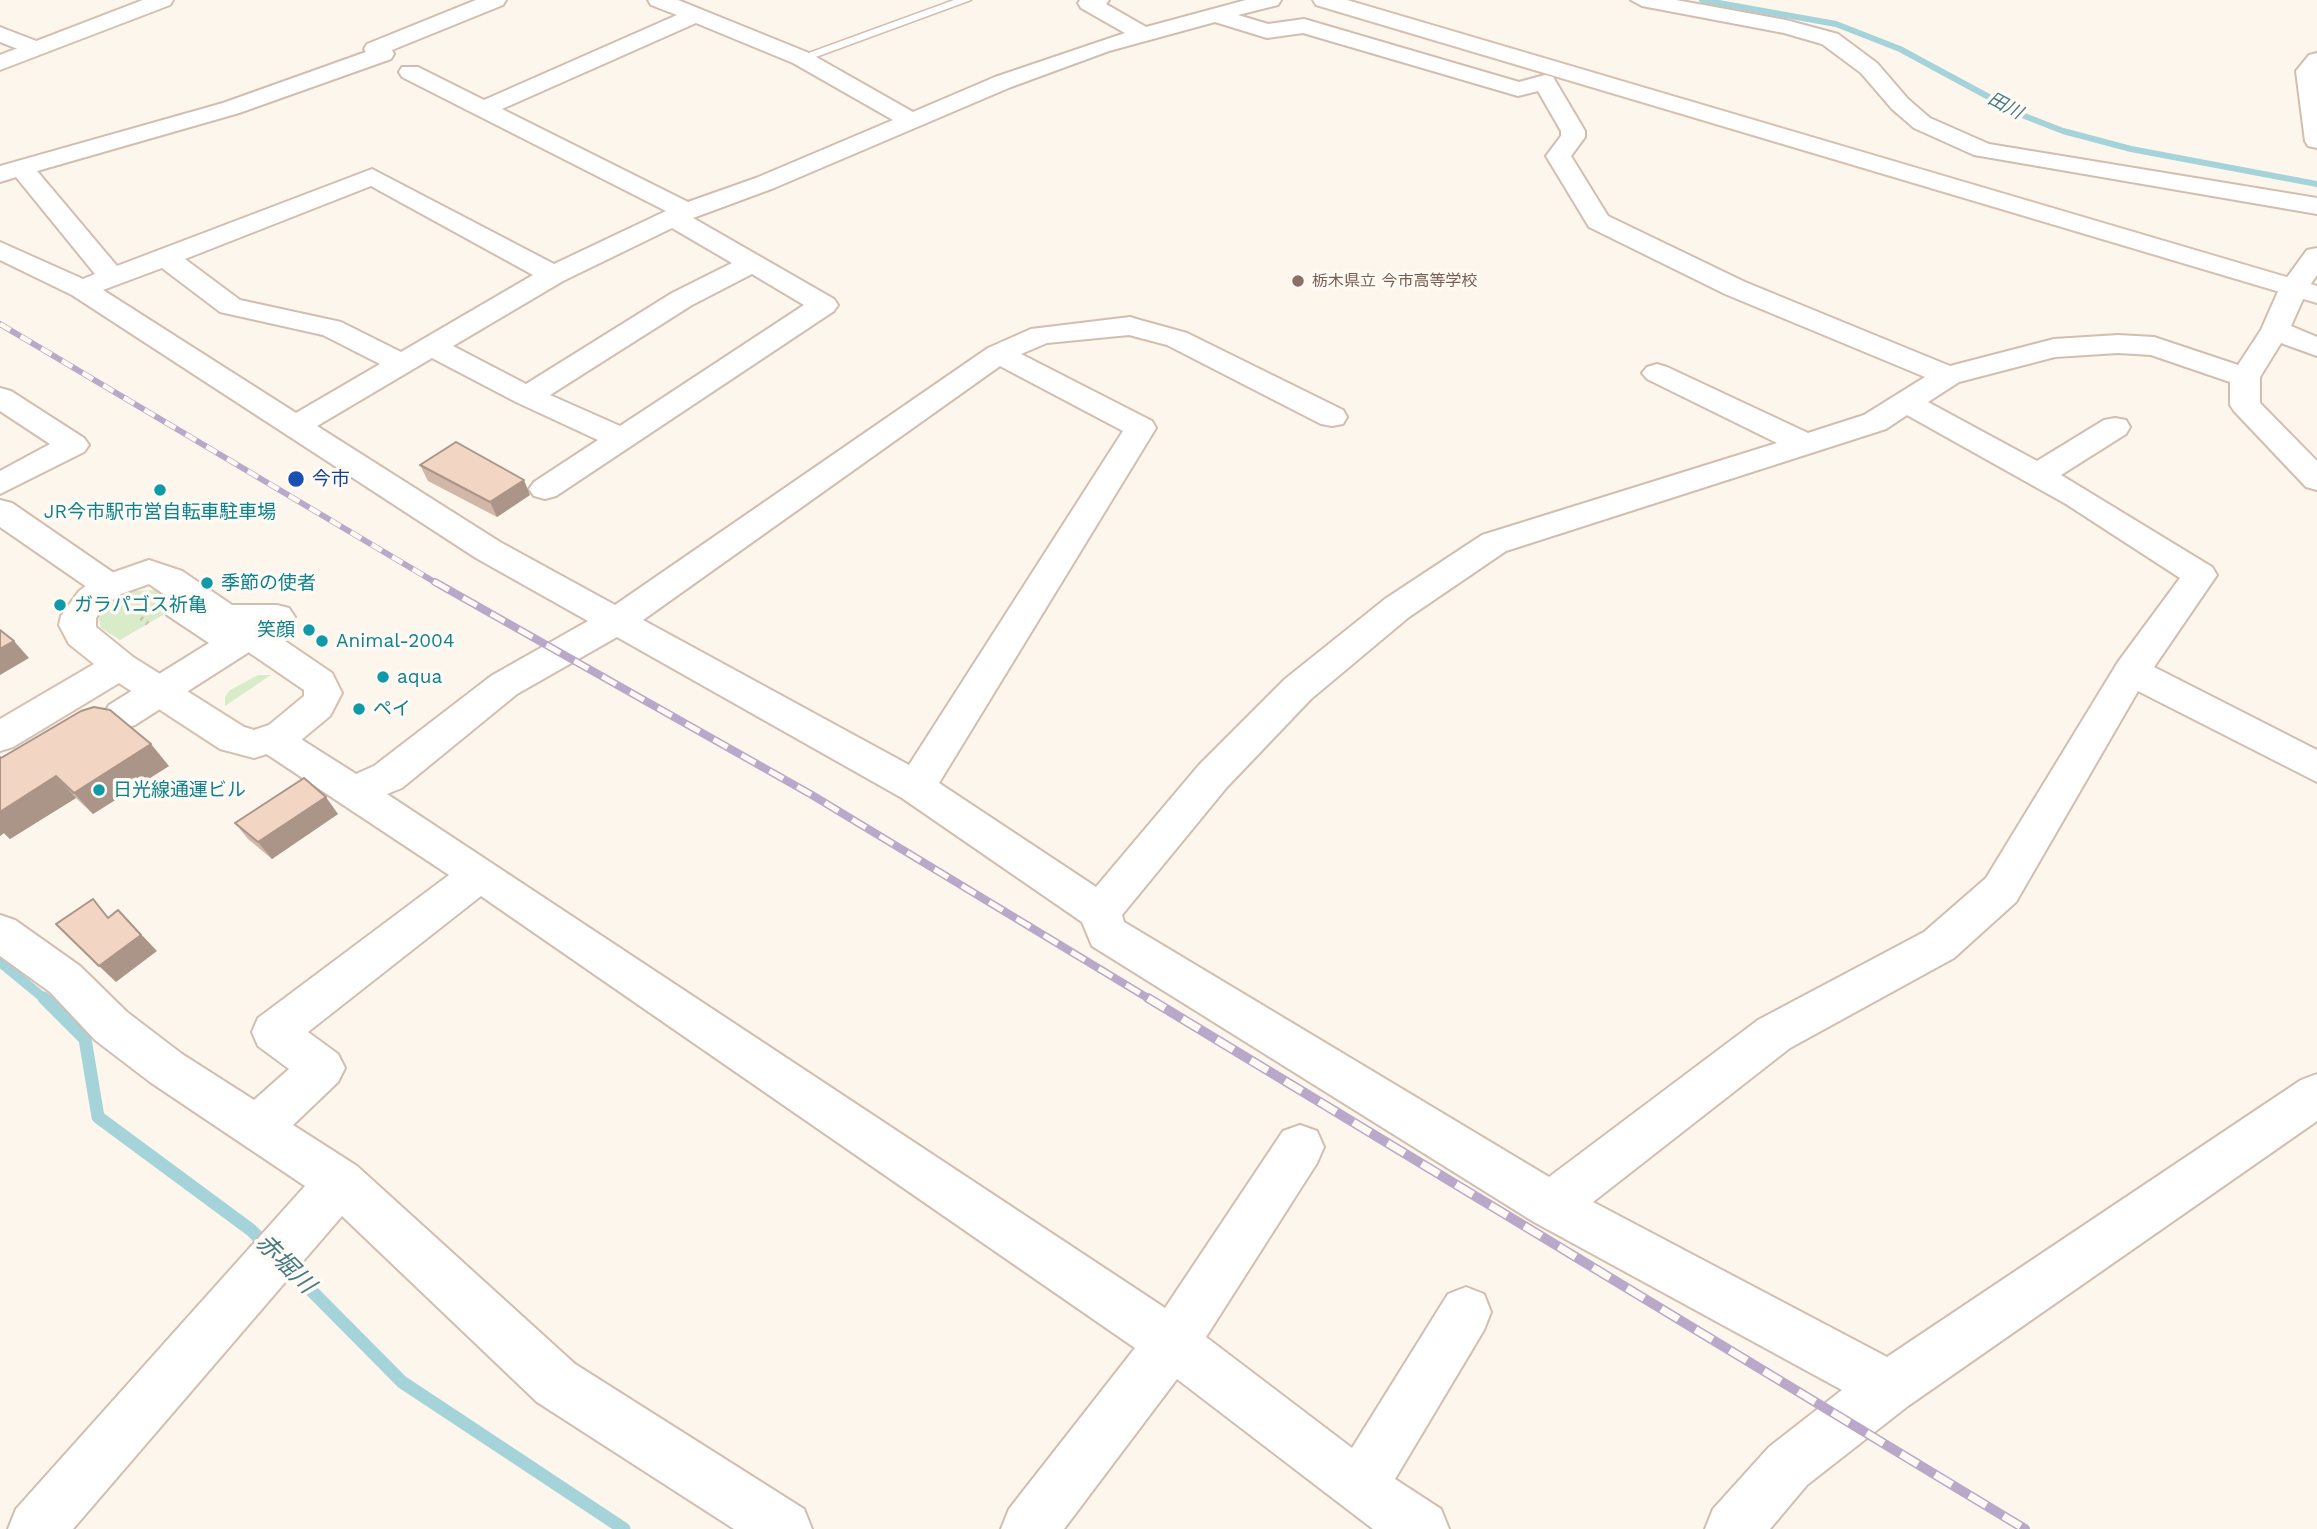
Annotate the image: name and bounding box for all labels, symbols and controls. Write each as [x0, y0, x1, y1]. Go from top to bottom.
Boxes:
water label: 田川 [1984, 88, 2026, 124]
place label: 栃木県立 今市高等学校 [1312, 271, 1477, 291]
marker: 栃木県立 今市高等学校 [1290, 273, 1306, 289]
place label: 今市 [312, 468, 350, 490]
marker: 今市 [286, 469, 306, 489]
marker: JR今市駅市営自転車駐車場 [152, 482, 168, 498]
place label: JR今市駅市営自転車駐車場 [44, 501, 276, 523]
place label: 季節の使者 [221, 572, 316, 594]
marker: 季節の使者 [199, 575, 215, 591]
place label: ガラパゴス祈亀 [74, 594, 207, 616]
marker: ガラパゴス祈亀 [52, 597, 68, 613]
place label: 笑顔 [257, 619, 295, 641]
marker: 笑顔 [301, 622, 317, 638]
place label: Animal-2004 [336, 630, 454, 652]
marker: Animal-2004 [314, 633, 330, 649]
place label: aqua [397, 666, 442, 688]
marker: aqua [375, 669, 391, 685]
place label: ペイ [373, 698, 411, 720]
marker: ペイ [351, 701, 367, 717]
place label: 日光線通運ビル [113, 779, 246, 801]
marker: 日光線通運ビル [91, 782, 107, 798]
water label: 赤堀川 [249, 1228, 321, 1300]

